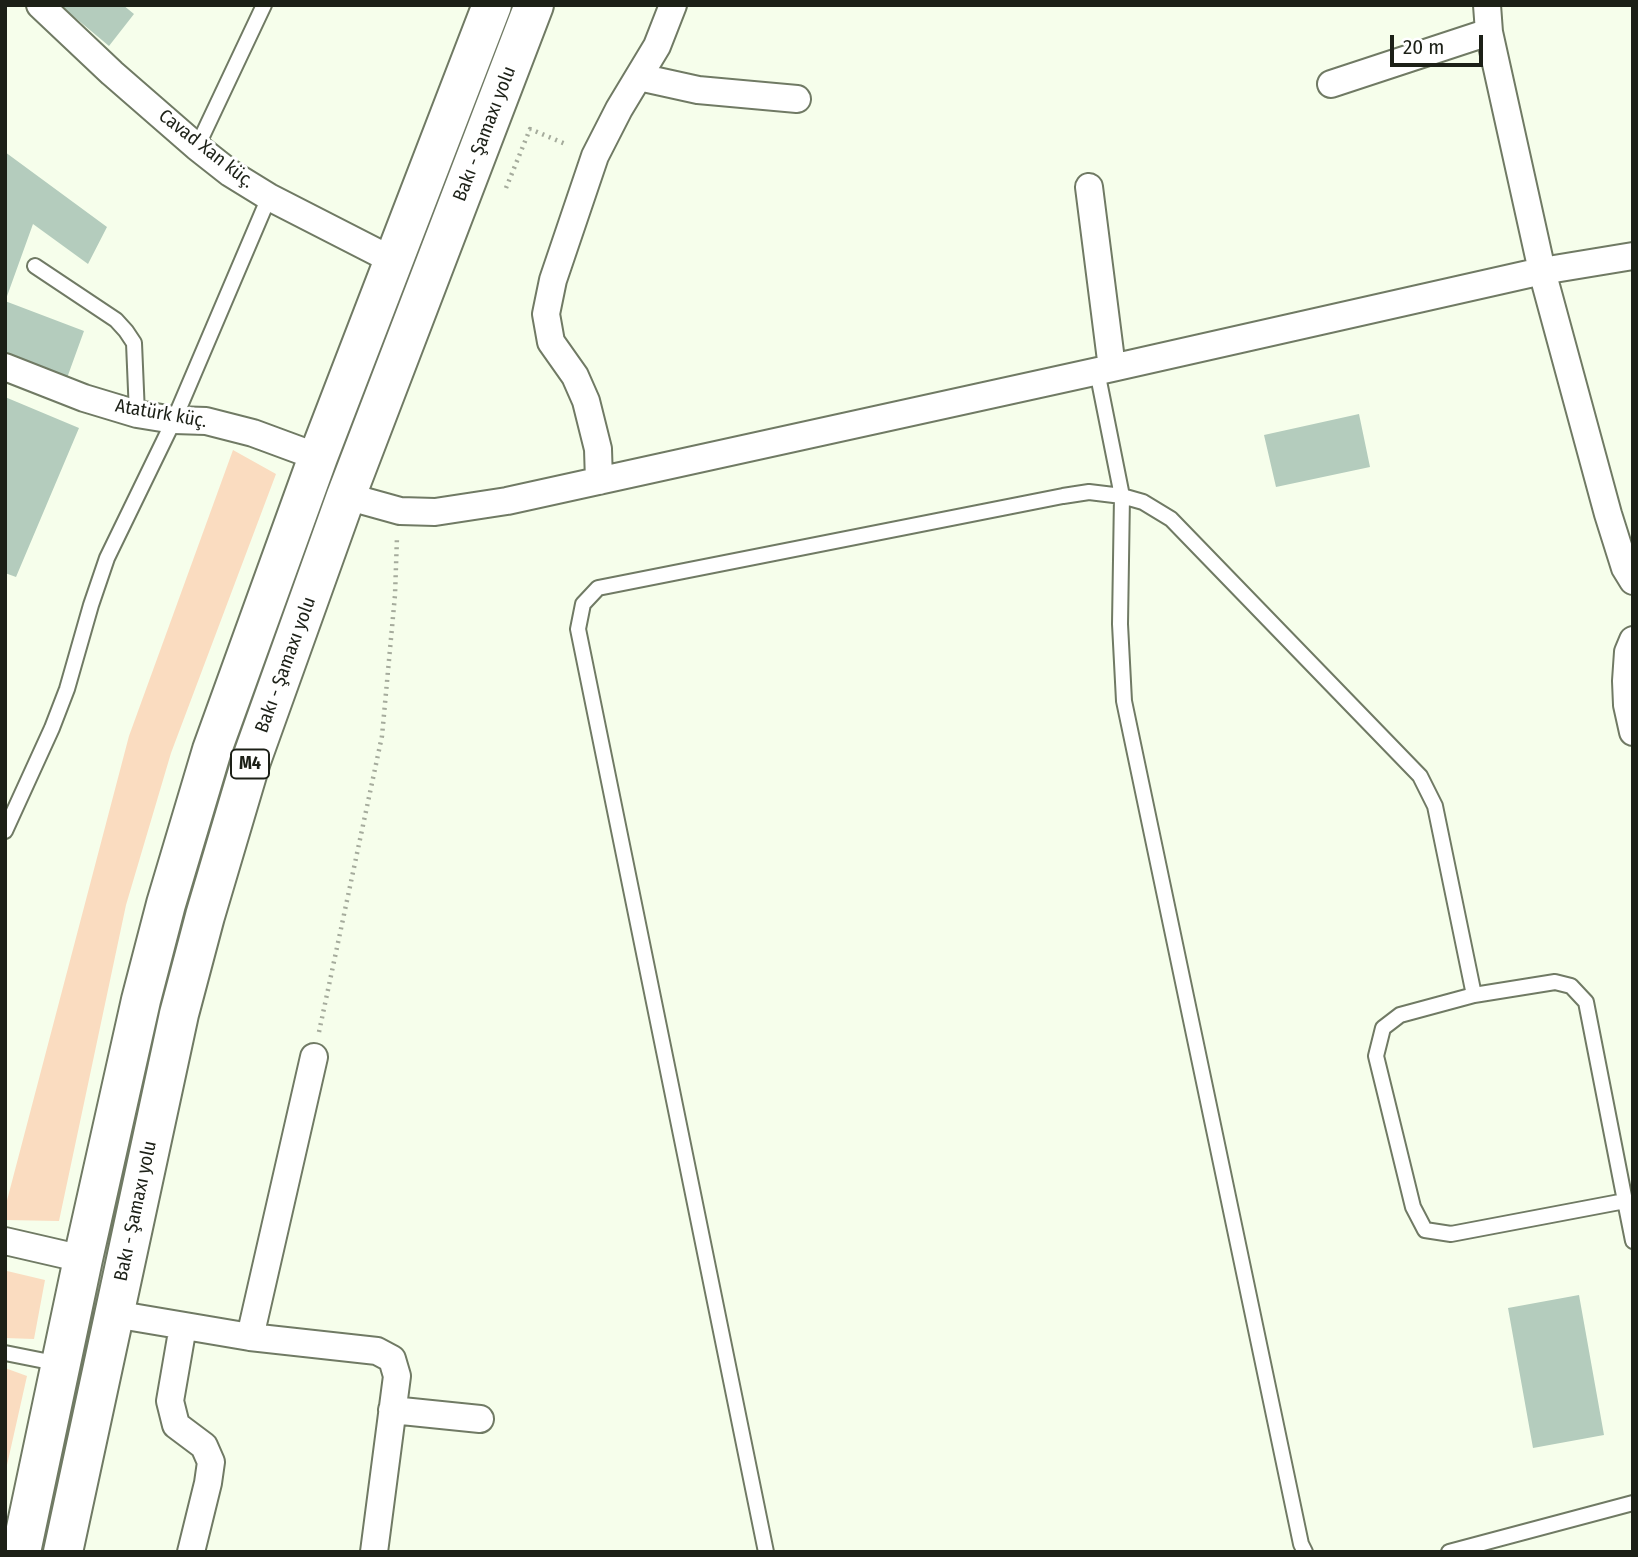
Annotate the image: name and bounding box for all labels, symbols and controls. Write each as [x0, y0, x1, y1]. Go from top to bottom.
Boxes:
scale bar [1393, 21, 1486, 65]
text: 20 m [1403, 34, 1444, 60]
street label: Bakı - Şamaxı yolu [449, 63, 521, 205]
street label: Cavad Xan küç. [154, 105, 258, 193]
street label: Atatürk küç. [113, 395, 209, 433]
street label: Bakı - Şamaxı yolu [251, 594, 321, 736]
road number: M4 [231, 750, 269, 778]
street label: Bakı - Şamaxı yolu [110, 1139, 162, 1283]

